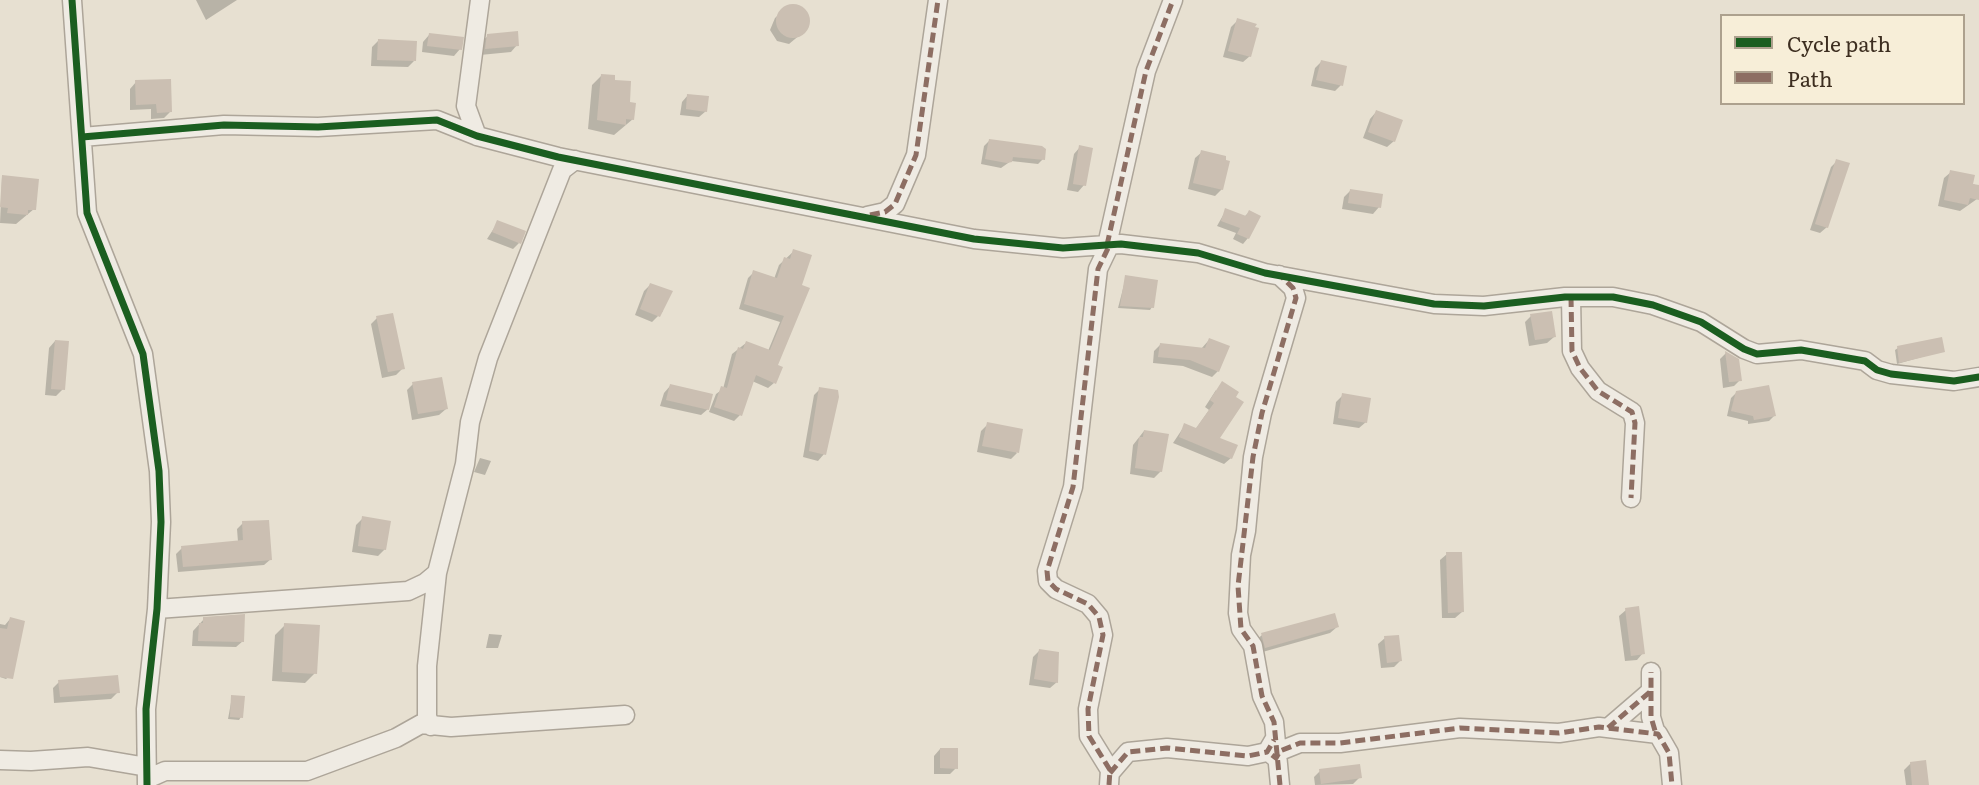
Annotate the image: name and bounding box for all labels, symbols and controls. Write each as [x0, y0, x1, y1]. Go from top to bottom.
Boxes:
legend [1720, 14, 1965, 105]
text: Cycle path [1787, 27, 1891, 58]
text: Path [1787, 62, 1833, 93]

